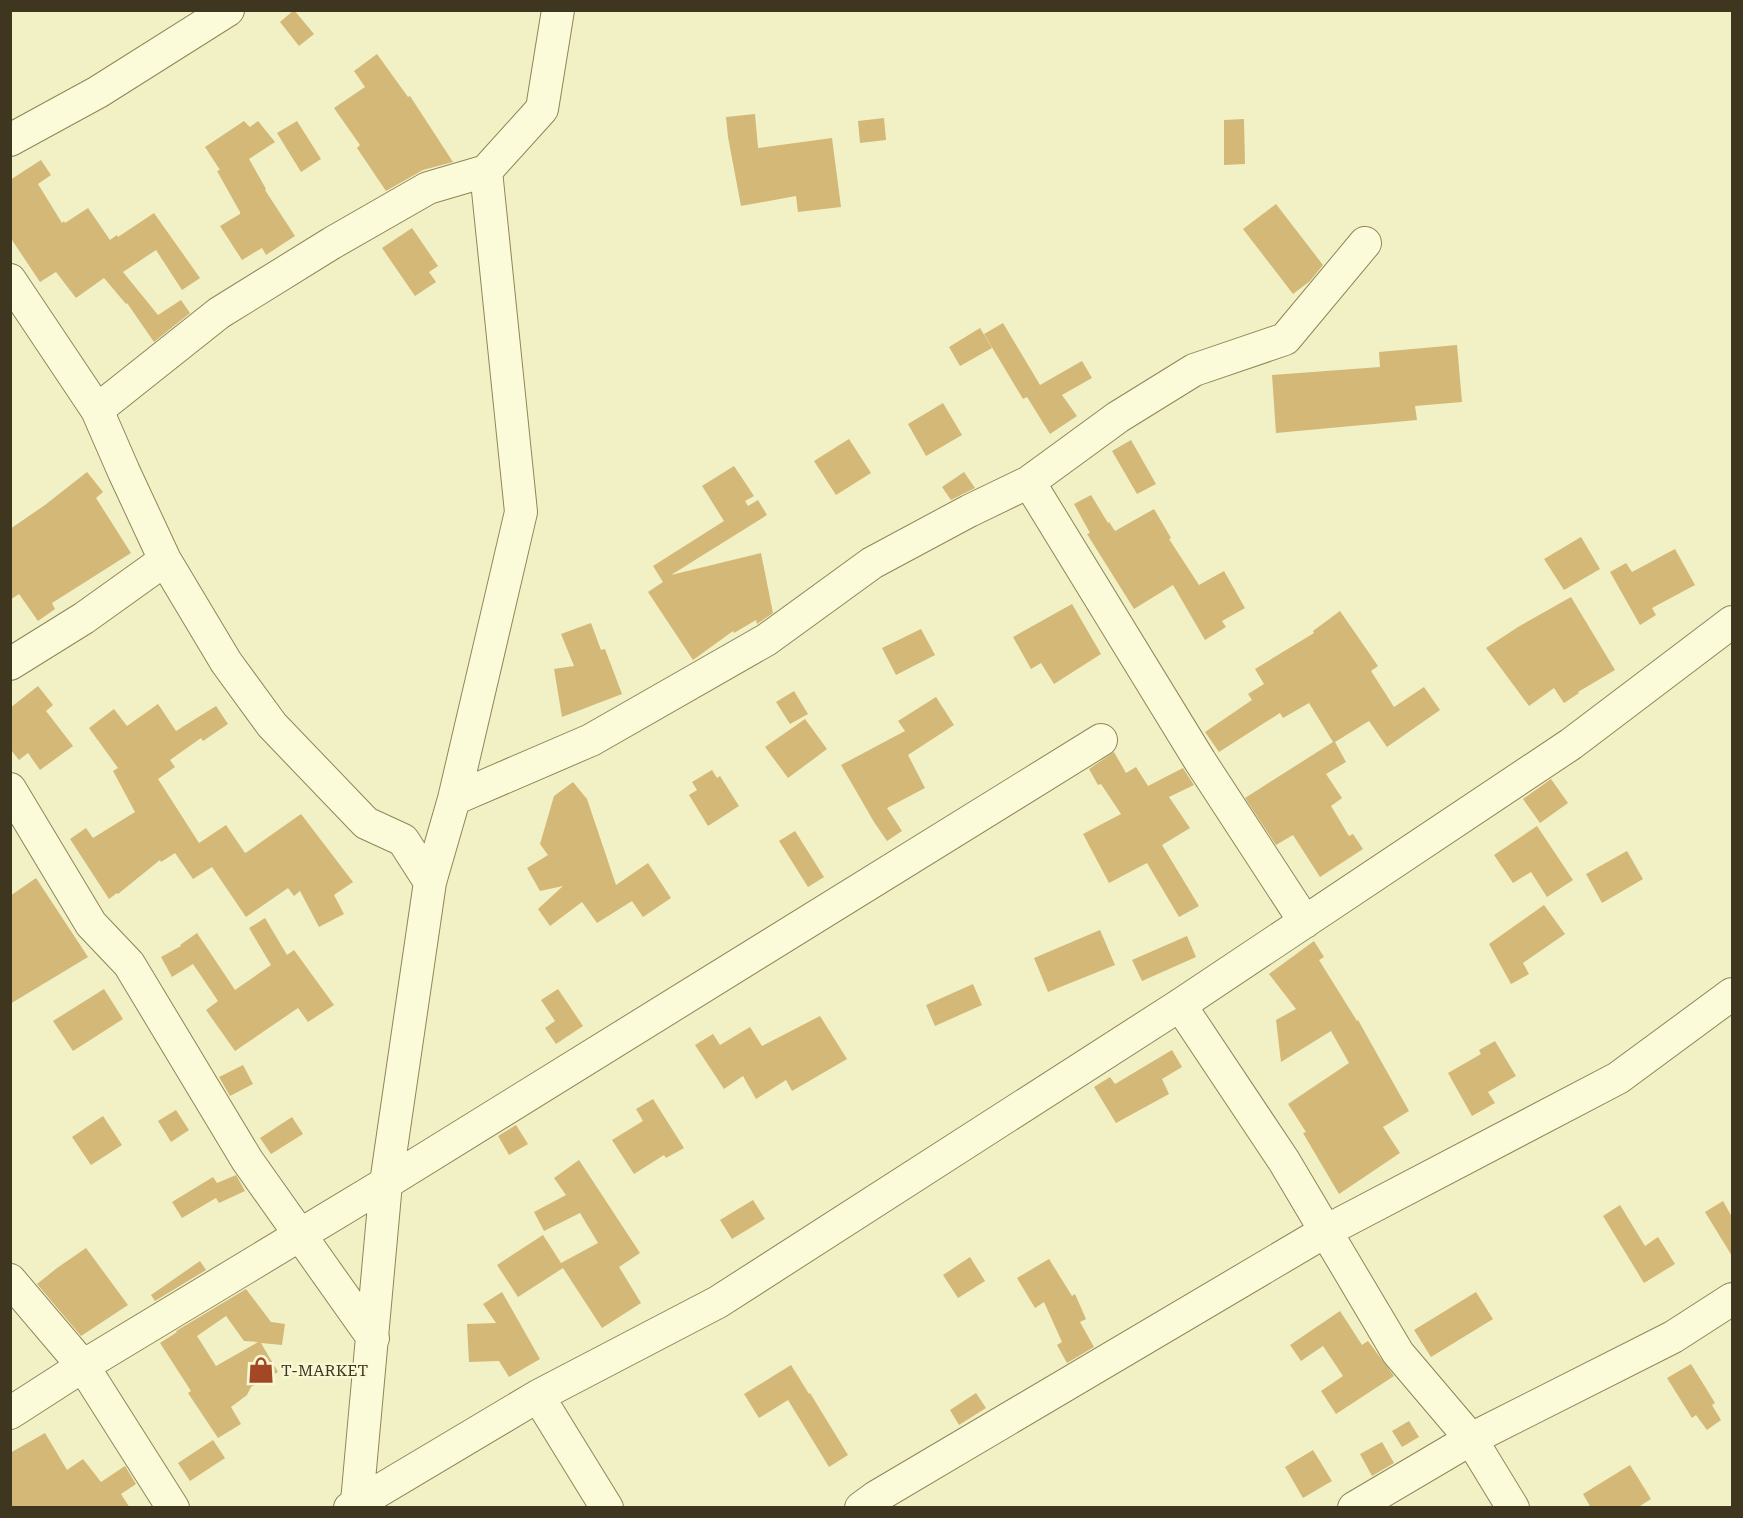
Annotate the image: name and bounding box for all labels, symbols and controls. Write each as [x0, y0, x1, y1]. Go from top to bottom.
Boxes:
shop icon: T-MARKET [246, 1355, 276, 1385]
place label: T-MARKET [281, 1361, 368, 1380]

